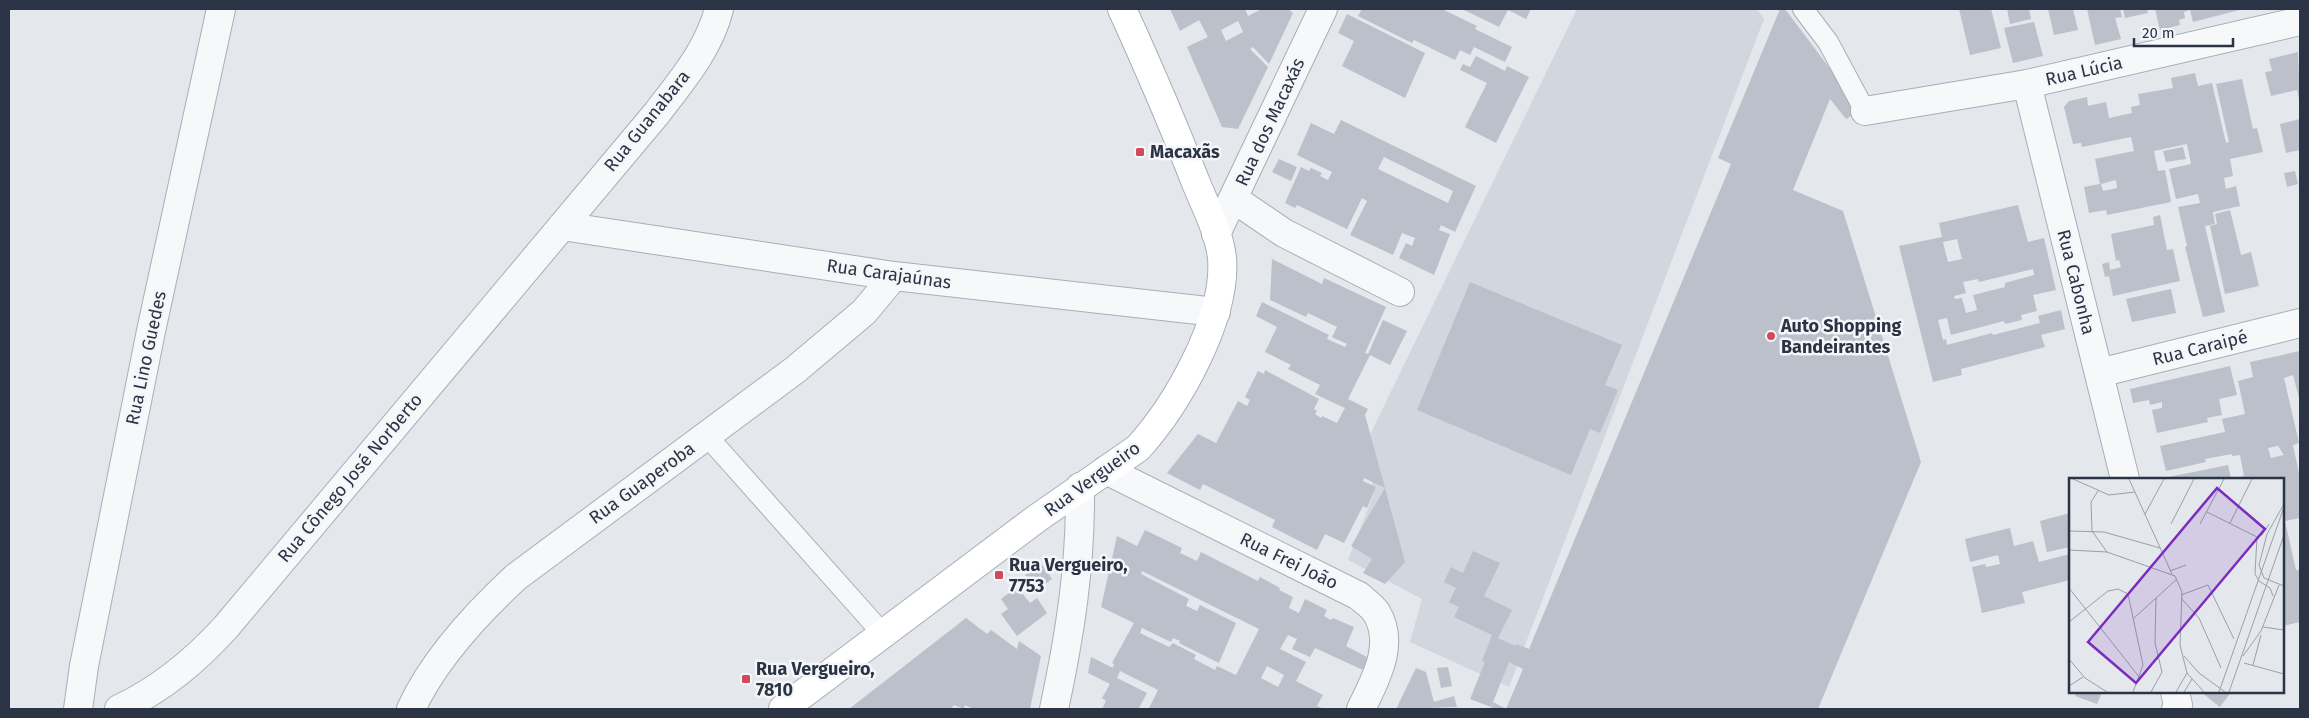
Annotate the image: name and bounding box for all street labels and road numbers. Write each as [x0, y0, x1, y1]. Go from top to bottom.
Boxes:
street label: Rua Lúcia [2043, 51, 2125, 91]
street label: Rua dos Macaxás [1231, 54, 1309, 190]
street label: Rua Guanabara [599, 66, 695, 176]
street label: Rua Cabonha [2052, 227, 2100, 337]
street label: Rua Carajaúnas [825, 254, 953, 294]
street label: Rua Lino Guedes [121, 289, 171, 427]
street label: Rua Caraipé [2150, 326, 2250, 370]
street label: Rua Cônego José Norberto [273, 389, 427, 567]
street label: Rua Guaperoba [585, 437, 699, 529]
street label: Rua Vergueiro [1040, 437, 1144, 521]
street label: Rua Frei João [1236, 528, 1342, 594]

